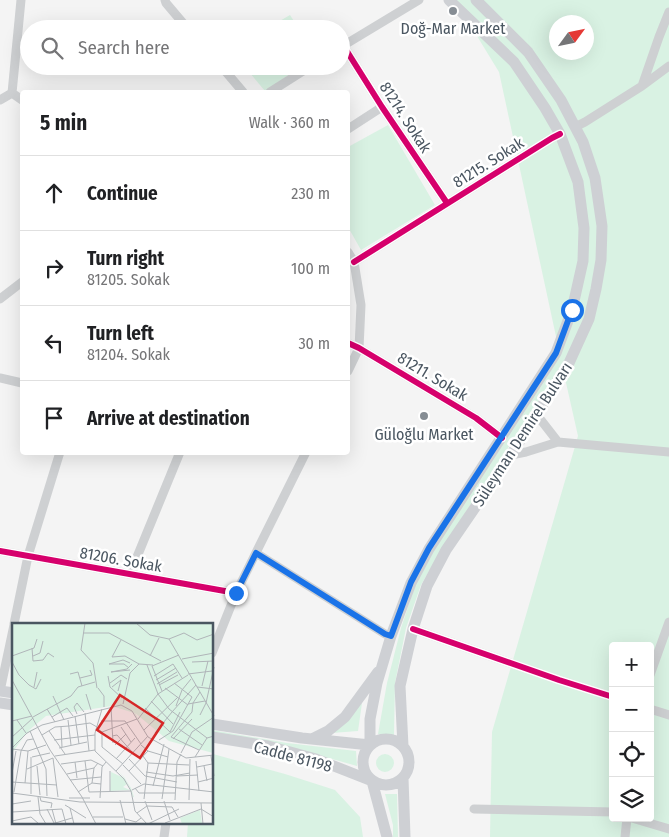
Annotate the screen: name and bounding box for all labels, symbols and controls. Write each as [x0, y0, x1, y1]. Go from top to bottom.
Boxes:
marker: Doğ-Mar Market [447, 5, 459, 17]
north arrow [549, 15, 594, 60]
place label: Doğ-Mar Market [401, 19, 506, 38]
search box [20, 20, 350, 75]
icon: search [38, 34, 66, 62]
text: Search here [78, 36, 170, 59]
street label: 81214. Sokak [376, 78, 436, 157]
text: 5 min [40, 110, 87, 136]
text: Walk · 360 m [249, 113, 330, 132]
street label: 81215. Sokak [449, 133, 528, 192]
icon: ahead [40, 179, 68, 207]
text: Continue [87, 182, 158, 205]
text: 230 m [291, 184, 330, 203]
text: Turn right [87, 247, 164, 270]
icon: right [40, 254, 68, 282]
text: 100 m [291, 259, 330, 278]
text: 81205. Sokak [87, 270, 170, 289]
route start [561, 299, 584, 322]
text: Turn left [87, 322, 154, 345]
icon: left [40, 329, 68, 357]
text: 30 m [298, 334, 330, 353]
text: 81204. Sokak [87, 345, 170, 364]
street label: 81211. Sokak [394, 348, 472, 405]
street label: Süleyman Demirel Bulvarı [469, 359, 576, 510]
icon: arrive [40, 404, 68, 432]
text: Arrive at destination [87, 407, 250, 430]
marker: Güloğlu Market [418, 410, 430, 422]
place label: Güloğlu Market [374, 425, 474, 444]
street label: 81206. Sokak [78, 543, 164, 576]
route end [225, 582, 248, 605]
inset map [12, 623, 214, 824]
map controls [609, 642, 654, 822]
button: + [609, 642, 654, 687]
button: − [609, 687, 654, 732]
button: locate [609, 732, 654, 777]
street label: Cadde 81198 [252, 737, 334, 776]
button: layers [609, 777, 654, 822]

